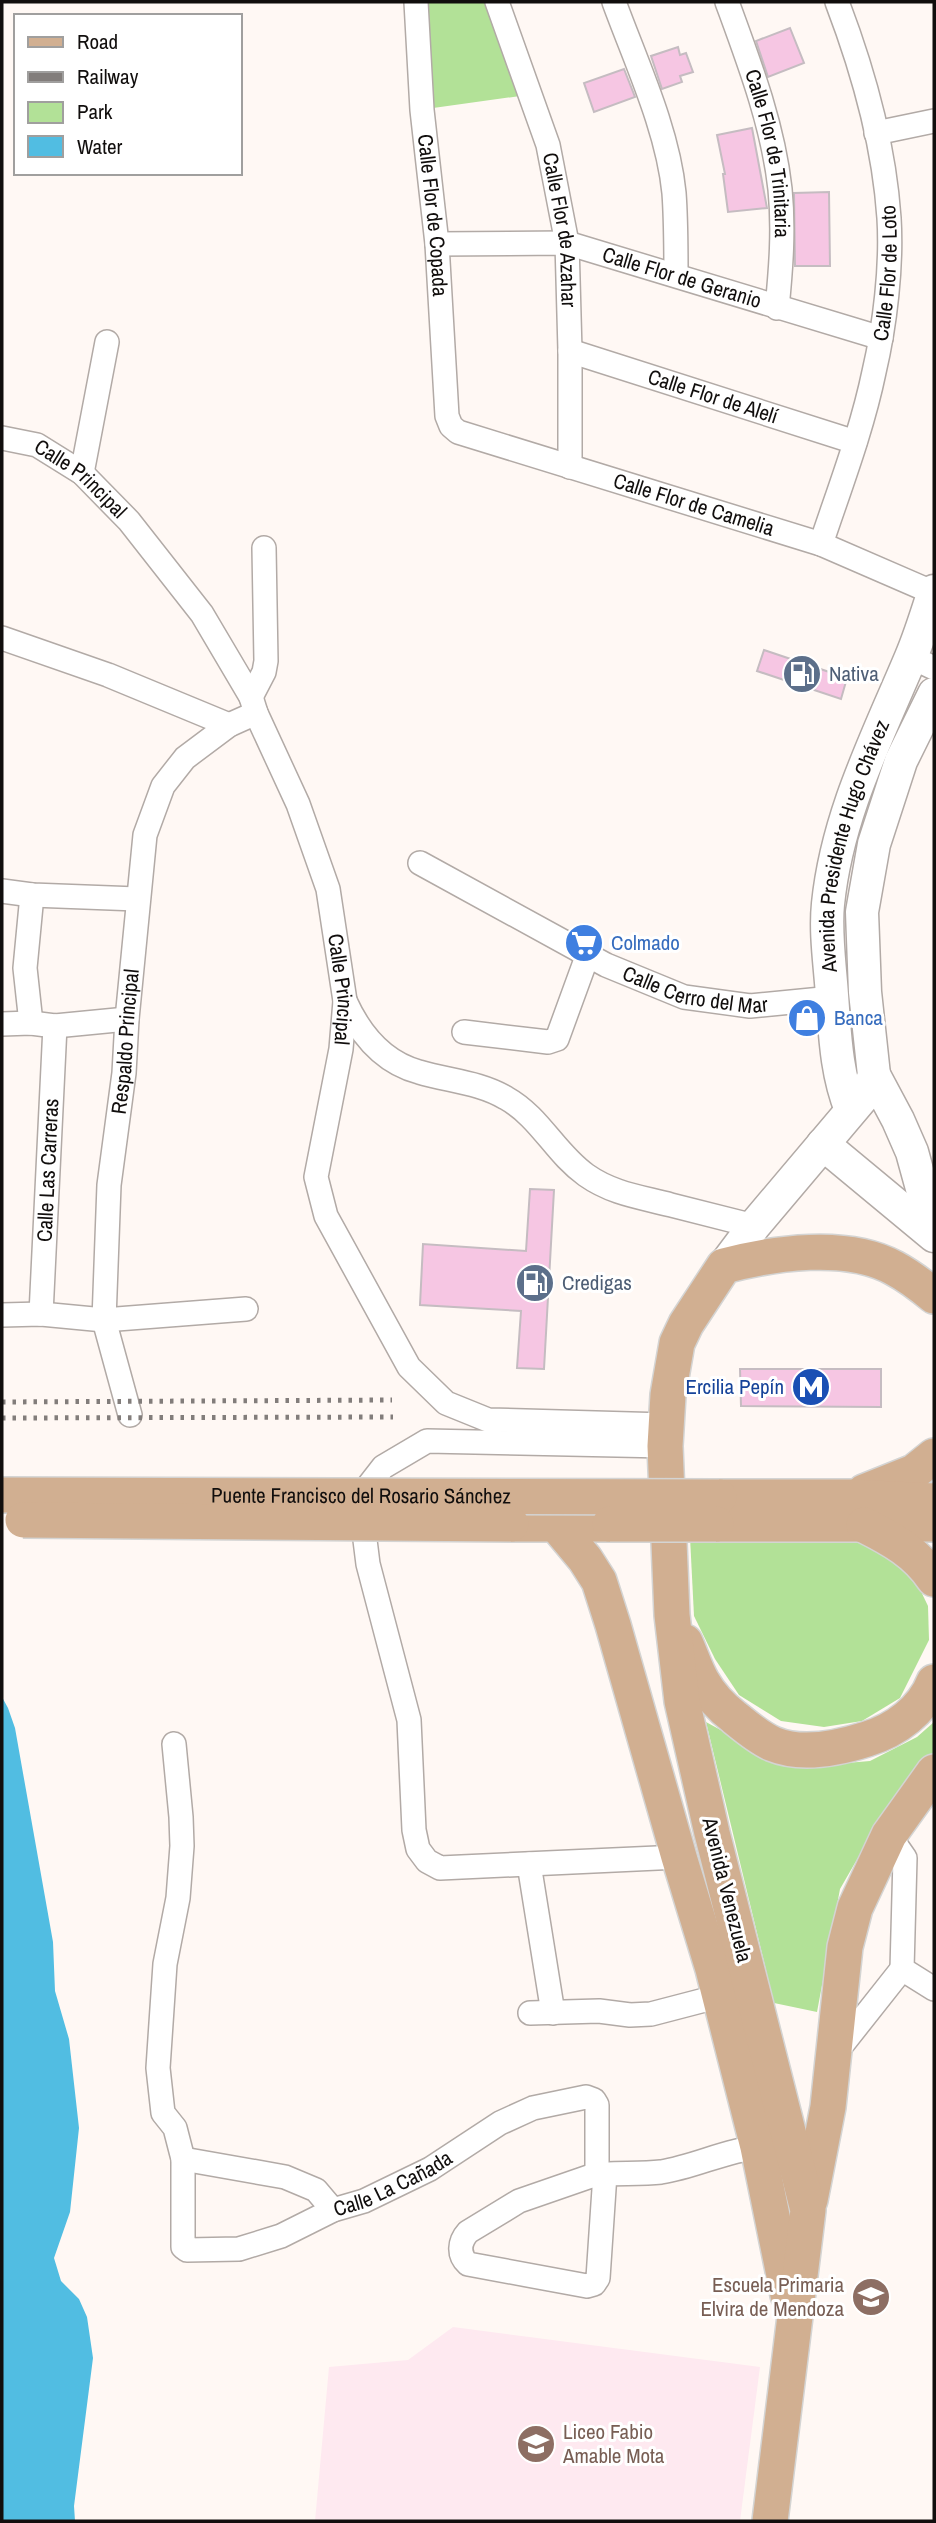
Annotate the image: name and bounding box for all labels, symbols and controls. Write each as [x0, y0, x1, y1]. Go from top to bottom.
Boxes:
legend [14, 14, 242, 175]
text: Road [77, 27, 118, 56]
text: Railway [77, 62, 139, 91]
street label: Calle Flor de Trinitaria [738, 65, 797, 238]
text: Park [77, 97, 113, 126]
text: Water [77, 132, 123, 161]
street label: Calle Flor de Copada [411, 133, 455, 298]
street label: Calle Flor de Azahar [536, 150, 584, 308]
street label: Calle Flor de Loto [866, 204, 904, 343]
street label: Calle Flor de Geranio [599, 240, 765, 315]
street label: Calle Flor de Alelí [644, 362, 782, 431]
street label: Calle Principal [29, 432, 134, 524]
street label: Calle Flor de Camelia [610, 466, 778, 543]
fuel station icon: Nativa [781, 653, 823, 695]
place label: Nativa [829, 659, 879, 688]
street label: Avenida Presidente Hugo Chávez [812, 715, 896, 975]
supermarket icon: Colmado [563, 922, 605, 964]
place label: Colmado [611, 928, 680, 957]
street label: Calle Principal [321, 932, 360, 1046]
street label: Calle Cerro del Mar [618, 958, 769, 1020]
street label: Respaldo Principal [104, 968, 146, 1116]
shop icon: Banca [786, 997, 828, 1039]
place label: Banca [834, 1003, 883, 1032]
street label: Calle Las Carreras [30, 1098, 65, 1243]
fuel station icon: Credigas [514, 1262, 556, 1304]
place label: Credigas [562, 1268, 632, 1297]
metro station icon: Ercilia Pepín [790, 1366, 832, 1408]
place label: Ercilia Pepín [685, 1372, 784, 1401]
street label: Puente Francisco del Rosario Sánchez [211, 1481, 511, 1510]
street label: Avenida Venezuela [695, 1814, 760, 1966]
street label: Calle La Cañada [330, 2143, 458, 2223]
place label: Escuela Primaria Elvira de Mendoza [700, 2270, 844, 2323]
school or university icon: Escuela Primaria Elvira de Mendoza [850, 2276, 892, 2318]
place label: Liceo Fabio Amable Mota [562, 2417, 665, 2470]
school or university icon: Liceo Fabio Amable Mota [515, 2423, 557, 2465]

